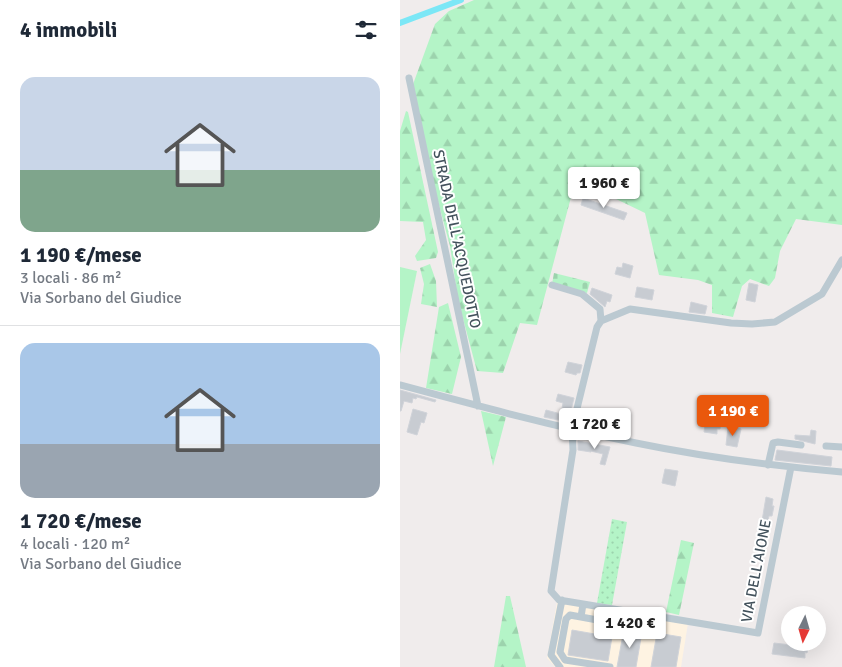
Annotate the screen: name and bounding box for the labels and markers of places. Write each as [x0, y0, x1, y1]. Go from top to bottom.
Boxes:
pin: 1 960 € [558, 166, 650, 209]
pin: 1 190 € [687, 394, 779, 437]
pin: 1 720 € [549, 408, 641, 450]
pin: 1 420 € [584, 606, 676, 649]

